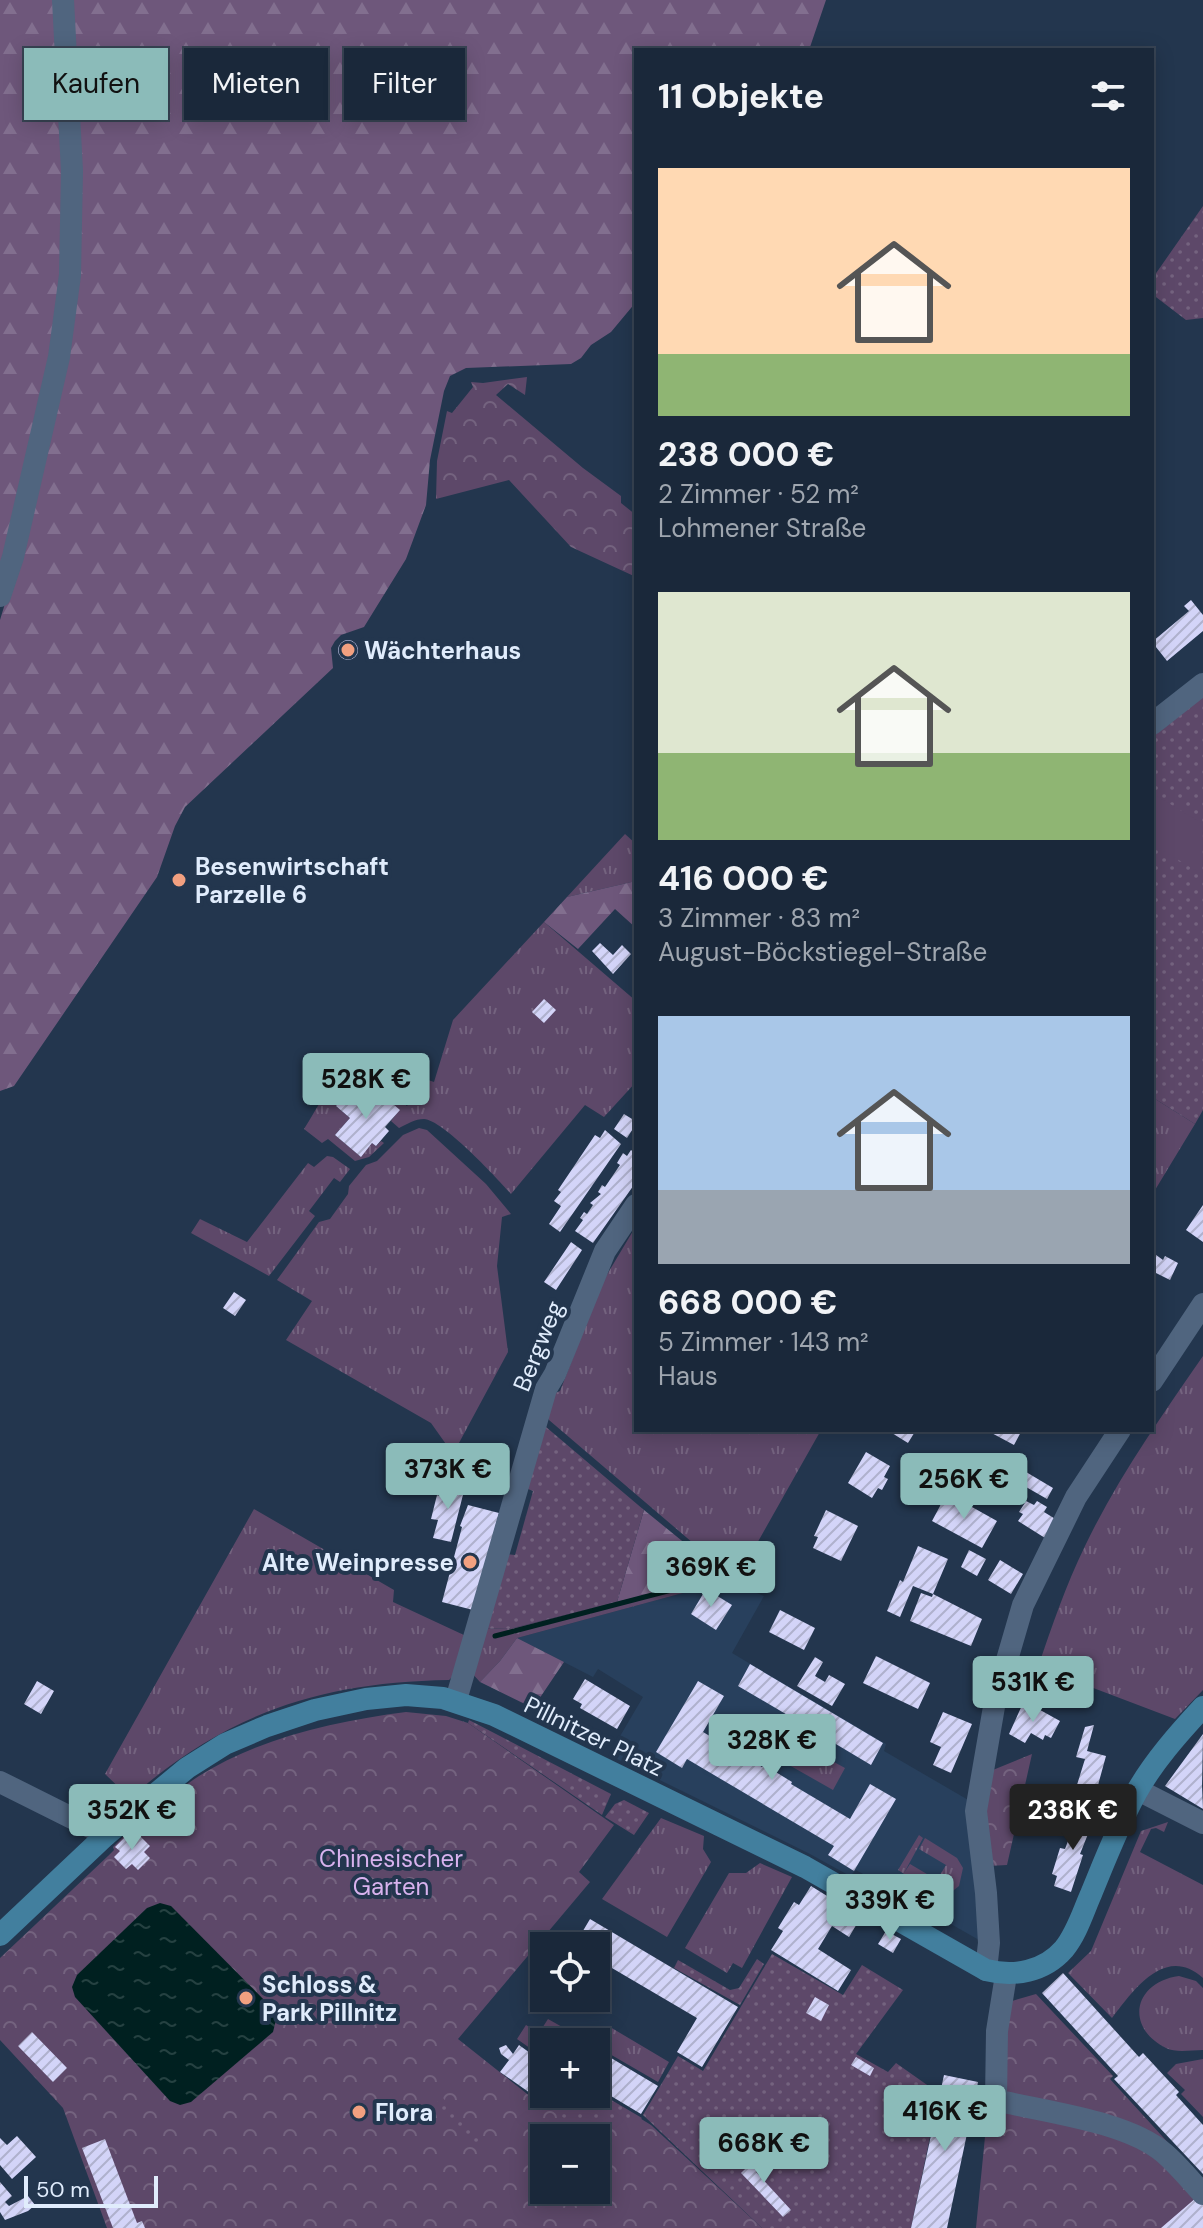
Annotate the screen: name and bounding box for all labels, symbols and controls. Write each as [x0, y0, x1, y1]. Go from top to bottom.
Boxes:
chip: Kaufen [24, 48, 168, 120]
chip: Mieten [184, 48, 328, 120]
chip: Filter [344, 48, 465, 120]
text: 11 Objekte [658, 74, 824, 119]
icon: filters [1086, 74, 1130, 118]
icon: home [822, 220, 966, 364]
text: 238 000 € [658, 432, 834, 477]
text: 2 Zimmer · 52 m² [658, 477, 859, 511]
text: Lohmener Straße [658, 511, 866, 545]
place label: Wächterhaus [364, 635, 521, 666]
marker: Wächterhaus [339, 641, 357, 659]
icon: home [822, 644, 966, 788]
place label: Besenwirtschaft Parzelle 6 [195, 851, 389, 910]
text: 416 000 € [658, 856, 829, 901]
marker: Besenwirtschaft Parzelle 6 [170, 871, 188, 889]
text: 3 Zimmer · 83 m² [658, 901, 860, 935]
text: August-Böckstiegel-Straße [658, 935, 987, 969]
pin: 528K € [301, 1053, 431, 1121]
text: 528K € [321, 1062, 411, 1096]
icon: home [822, 1068, 966, 1212]
text: 668 000 € [658, 1280, 837, 1325]
street label: Bergweg [506, 1296, 570, 1396]
text: 5 Zimmer · 143 m² [658, 1325, 869, 1359]
text: Haus [658, 1359, 718, 1393]
pin: 373K € [383, 1443, 513, 1511]
text: 373K € [404, 1452, 492, 1486]
pin: 256K € [899, 1453, 1029, 1521]
text: 256K € [918, 1462, 1010, 1496]
pin: 369K € [646, 1541, 776, 1609]
place label: Alte Weinpresse [262, 1547, 454, 1578]
text: 369K € [665, 1550, 757, 1584]
marker: Alte Weinpresse [461, 1553, 479, 1571]
pin: 531K € [968, 1656, 1098, 1724]
text: 531K € [991, 1665, 1075, 1699]
street label: Pillnitzer Platz [519, 1689, 669, 1783]
pin: 328K € [707, 1714, 837, 1782]
text: 328K € [727, 1723, 817, 1757]
pin: 352K € [67, 1784, 197, 1852]
pin: 238K € [1008, 1784, 1138, 1852]
text: 352K € [87, 1793, 177, 1827]
text: 238K € [1028, 1793, 1118, 1827]
park label: Chinesischer Garten [319, 1843, 463, 1902]
pin: 339K € [825, 1874, 955, 1942]
text: 339K € [845, 1883, 935, 1917]
map controls [530, 1932, 610, 2204]
button: locate [530, 1932, 610, 2012]
place label: Schloss & Park Pillnitz [262, 1969, 397, 2028]
marker: Schloss & Park Pillnitz [237, 1989, 255, 2007]
button: + [530, 2028, 610, 2108]
pin: 416K € [880, 2085, 1010, 2153]
text: 416K € [902, 2094, 988, 2128]
place label: Flora [375, 2097, 433, 2128]
marker: Flora [350, 2103, 368, 2121]
pin: 668K € [699, 2117, 829, 2185]
button: − [530, 2124, 610, 2204]
text: 668K € [717, 2126, 811, 2160]
scale bar [24, 2172, 158, 2208]
text: 50 m [36, 2175, 90, 2204]

